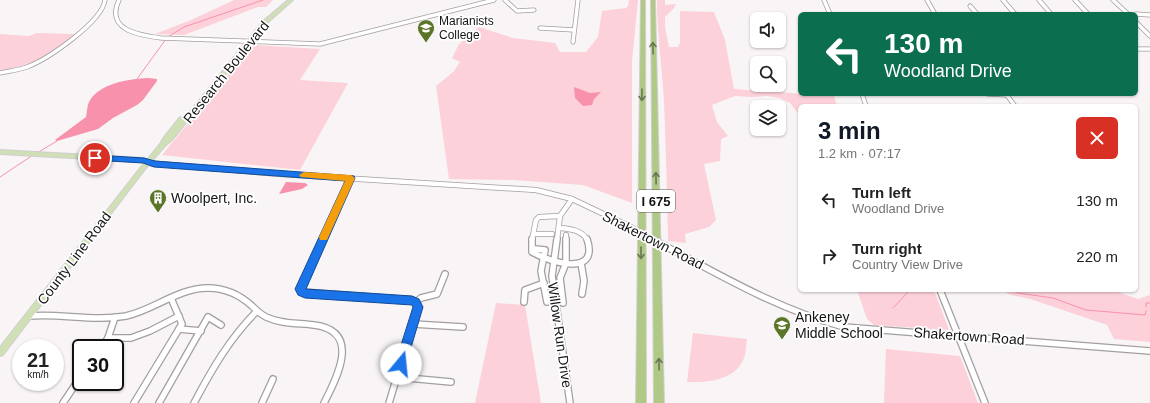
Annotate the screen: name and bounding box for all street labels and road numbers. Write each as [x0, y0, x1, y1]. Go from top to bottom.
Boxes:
street label: Research Boulevard [180, 18, 272, 126]
road number: I 675 [637, 190, 675, 212]
street label: County Line Road [34, 208, 114, 308]
street label: Shakertown Road [600, 208, 706, 272]
street label: Willow Run Drive [545, 281, 575, 389]
street label: Shakertown Road [913, 324, 1025, 348]

